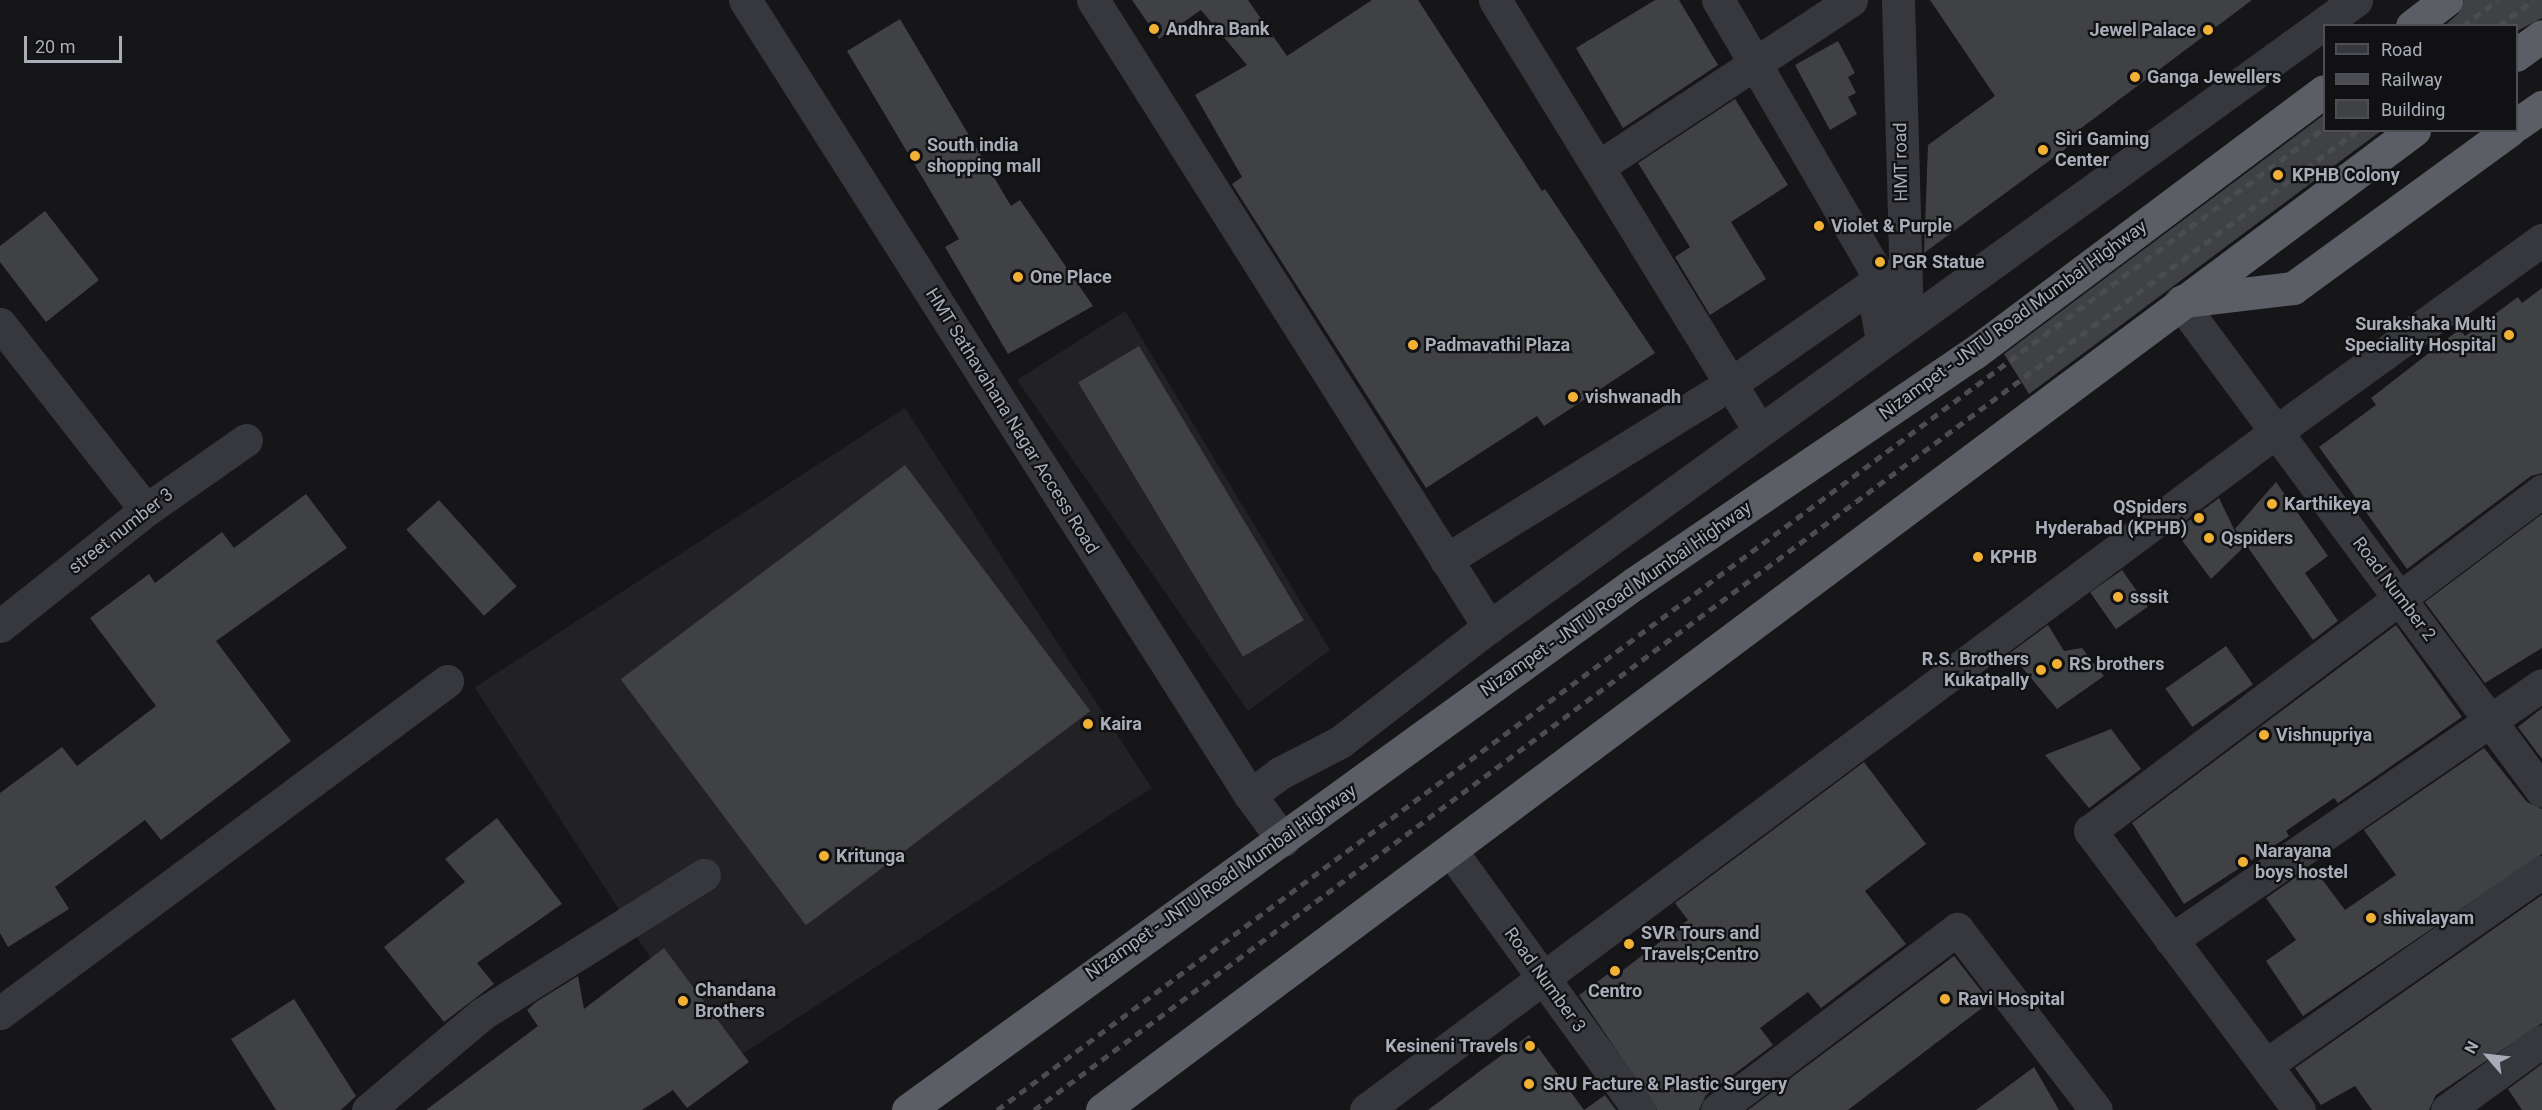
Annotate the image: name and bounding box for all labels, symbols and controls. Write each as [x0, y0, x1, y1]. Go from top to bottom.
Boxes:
place label: Andhra Bank [1166, 18, 1269, 40]
place label: Jewel Palace [2089, 19, 2196, 41]
marker: Andhra Bank [1147, 22, 1161, 36]
marker: Jewel Palace [2201, 23, 2215, 37]
scale bar [27, 24, 124, 62]
legend [2323, 24, 2518, 132]
text: 20 m [35, 36, 75, 57]
text: Road [2381, 39, 2422, 60]
place label: Ganga Jewellers [2147, 66, 2281, 88]
text: Railway [2381, 69, 2442, 90]
marker: Ganga Jewellers [2128, 70, 2142, 84]
text: Building [2381, 99, 2445, 120]
street label: HMT road [1890, 122, 1912, 202]
place label: Siri Gaming Center [2055, 129, 2149, 172]
place label: South india shopping mall [927, 135, 1041, 178]
marker: Siri Gaming Center [2036, 143, 2050, 157]
marker: South india shopping mall [908, 149, 922, 163]
place label: KPHB Colony [2292, 164, 2400, 186]
marker: KPHB Colony [2269, 166, 2287, 184]
place label: Violet & Purple [1831, 215, 1952, 237]
street label: Nizampet - JNTU Road Mumbai Highway [1875, 216, 2151, 424]
marker: Violet & Purple [1812, 219, 1826, 233]
place label: PGR Statue [1892, 251, 1985, 273]
marker: PGR Statue [1873, 255, 1887, 269]
place label: One Place [1030, 266, 1112, 288]
marker: One Place [1011, 270, 1025, 284]
street label: HMT Sathavahana Nagar Access Road [921, 284, 1103, 558]
place label: Surakshaka Multi Speciality Hospital [2345, 314, 2496, 356]
marker: Surakshaka Multi Speciality Hospital [2500, 326, 2518, 344]
place label: Padmavathi Plaza [1425, 334, 1570, 356]
marker: Padmavathi Plaza [1406, 338, 1420, 352]
place label: vishwanadh [1585, 386, 1681, 408]
marker: vishwanadh [1566, 390, 1580, 404]
street label: street number 3 [64, 484, 178, 578]
place label: Karthikeya [2284, 493, 2371, 515]
street label: Nizampet - JNTU Road Mumbai Highway [1477, 497, 1755, 701]
place label: QSpiders Hyderabad (KPHB) [2035, 497, 2187, 540]
marker: Karthikeya [2265, 497, 2279, 511]
marker: QSpiders Hyderabad (KPHB) [2192, 511, 2206, 525]
place label: Qspiders [2221, 527, 2293, 549]
marker: Qspiders [2202, 531, 2216, 545]
street label: Road Number 2 [2348, 533, 2440, 645]
place label: KPHB [1990, 546, 2037, 568]
marker: KPHB [1971, 550, 1985, 564]
place label: sssit [2130, 586, 2169, 608]
marker: sssit [2111, 590, 2125, 604]
place label: R.S. Brothers Kukatpally [1922, 649, 2029, 692]
place label: RS brothers [2069, 653, 2164, 675]
marker: RS brothers [2050, 657, 2064, 671]
marker: R.S. Brothers Kukatpally [2034, 663, 2048, 677]
place label: Kaira [1100, 713, 1142, 735]
marker: Kaira [1081, 717, 1095, 731]
place label: Vishnupriya [2276, 724, 2372, 746]
marker: Vishnupriya [2257, 728, 2271, 742]
street label: Nizampet - JNTU Road Mumbai Highway [1082, 780, 1360, 984]
place label: Narayana boys hostel [2255, 841, 2348, 884]
place label: Kritunga [836, 845, 905, 867]
marker: Kritunga [817, 849, 831, 863]
marker: Narayana boys hostel [2236, 855, 2250, 869]
place label: shivalayam [2383, 907, 2474, 929]
marker: shivalayam [2364, 911, 2378, 925]
street label: Road Number 3 [1500, 923, 1590, 1037]
place label: SVR Tours and Travels;Centro [1641, 923, 1760, 966]
marker: SVR Tours and Travels;Centro [1622, 937, 1636, 951]
marker: Centro [1608, 964, 1622, 978]
place label: Chandana Brothers [695, 980, 776, 1022]
place label: Centro [1588, 980, 1642, 1002]
place label: Ravi Hospital [1958, 988, 2065, 1010]
marker: Ravi Hospital [1936, 990, 1954, 1008]
marker: Chandana Brothers [676, 994, 690, 1008]
north arrow [2458, 1026, 2518, 1086]
place label: Kesineni Travels [1385, 1035, 1518, 1057]
text: N [2461, 1038, 2483, 1057]
marker: Kesineni Travels [1523, 1039, 1537, 1053]
place label: SRU Facture & Plastic Surgery [1543, 1073, 1787, 1095]
marker: SRU Facture & Plastic Surgery [1520, 1075, 1538, 1093]

